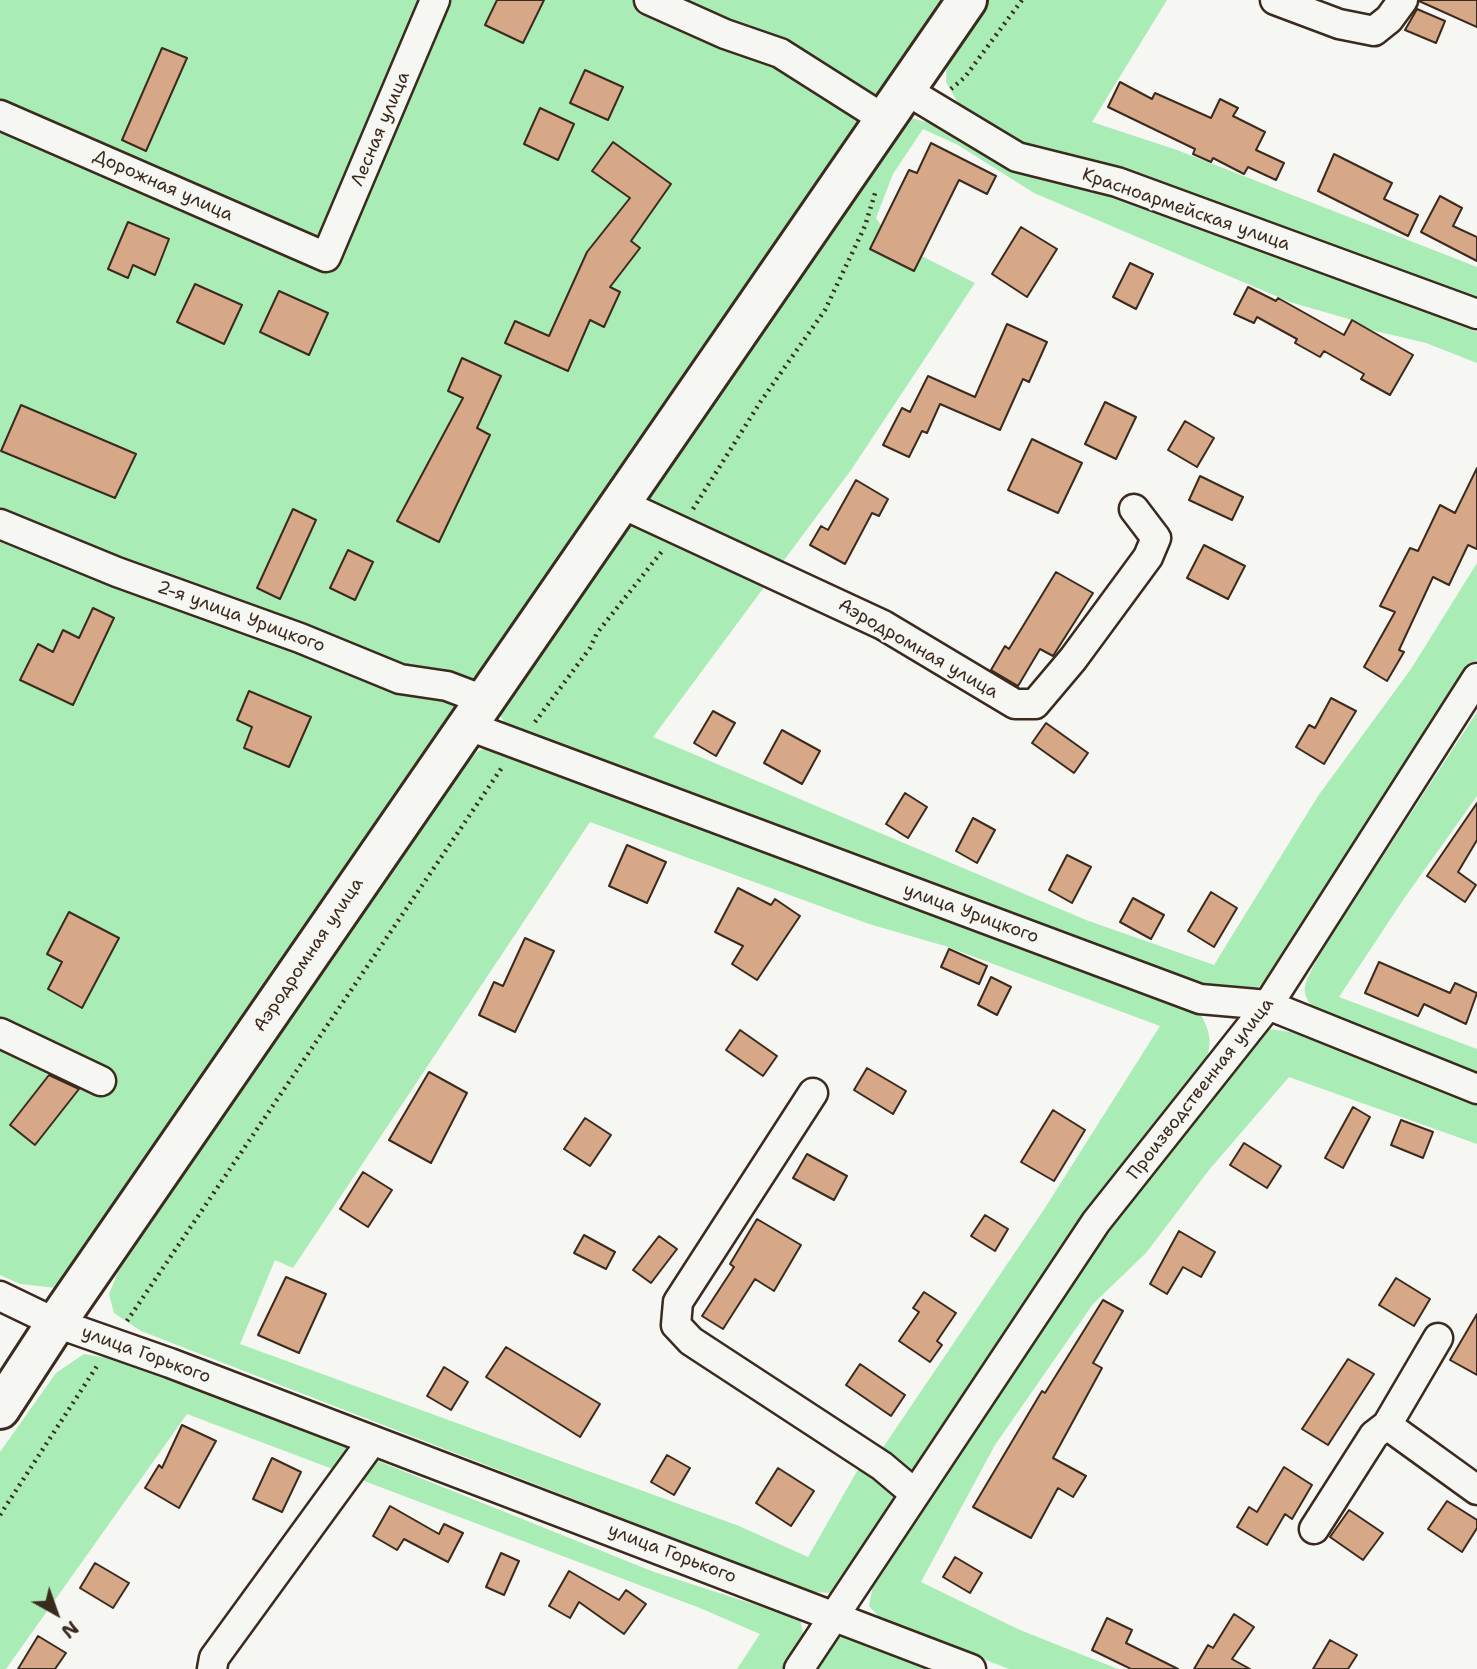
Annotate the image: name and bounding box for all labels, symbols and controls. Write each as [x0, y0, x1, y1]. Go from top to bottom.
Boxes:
street label: Лесная улица [347, 68, 415, 190]
street label: Дорожная улица [90, 146, 236, 226]
street label: Красноармейская улица [1079, 164, 1293, 256]
street label: 2-я улица Урицкого [154, 577, 328, 657]
street label: Аэродромная улица [834, 594, 1002, 704]
street label: Аэродромная улица [249, 874, 369, 1036]
street label: улица Урицкого [900, 880, 1042, 948]
street label: Производственная улица [1123, 994, 1279, 1184]
street label: улица Горького [79, 1322, 213, 1388]
street label: улица Горького [605, 1520, 739, 1588]
north arrow [21, 1578, 91, 1648]
text: N [56, 1615, 84, 1644]

